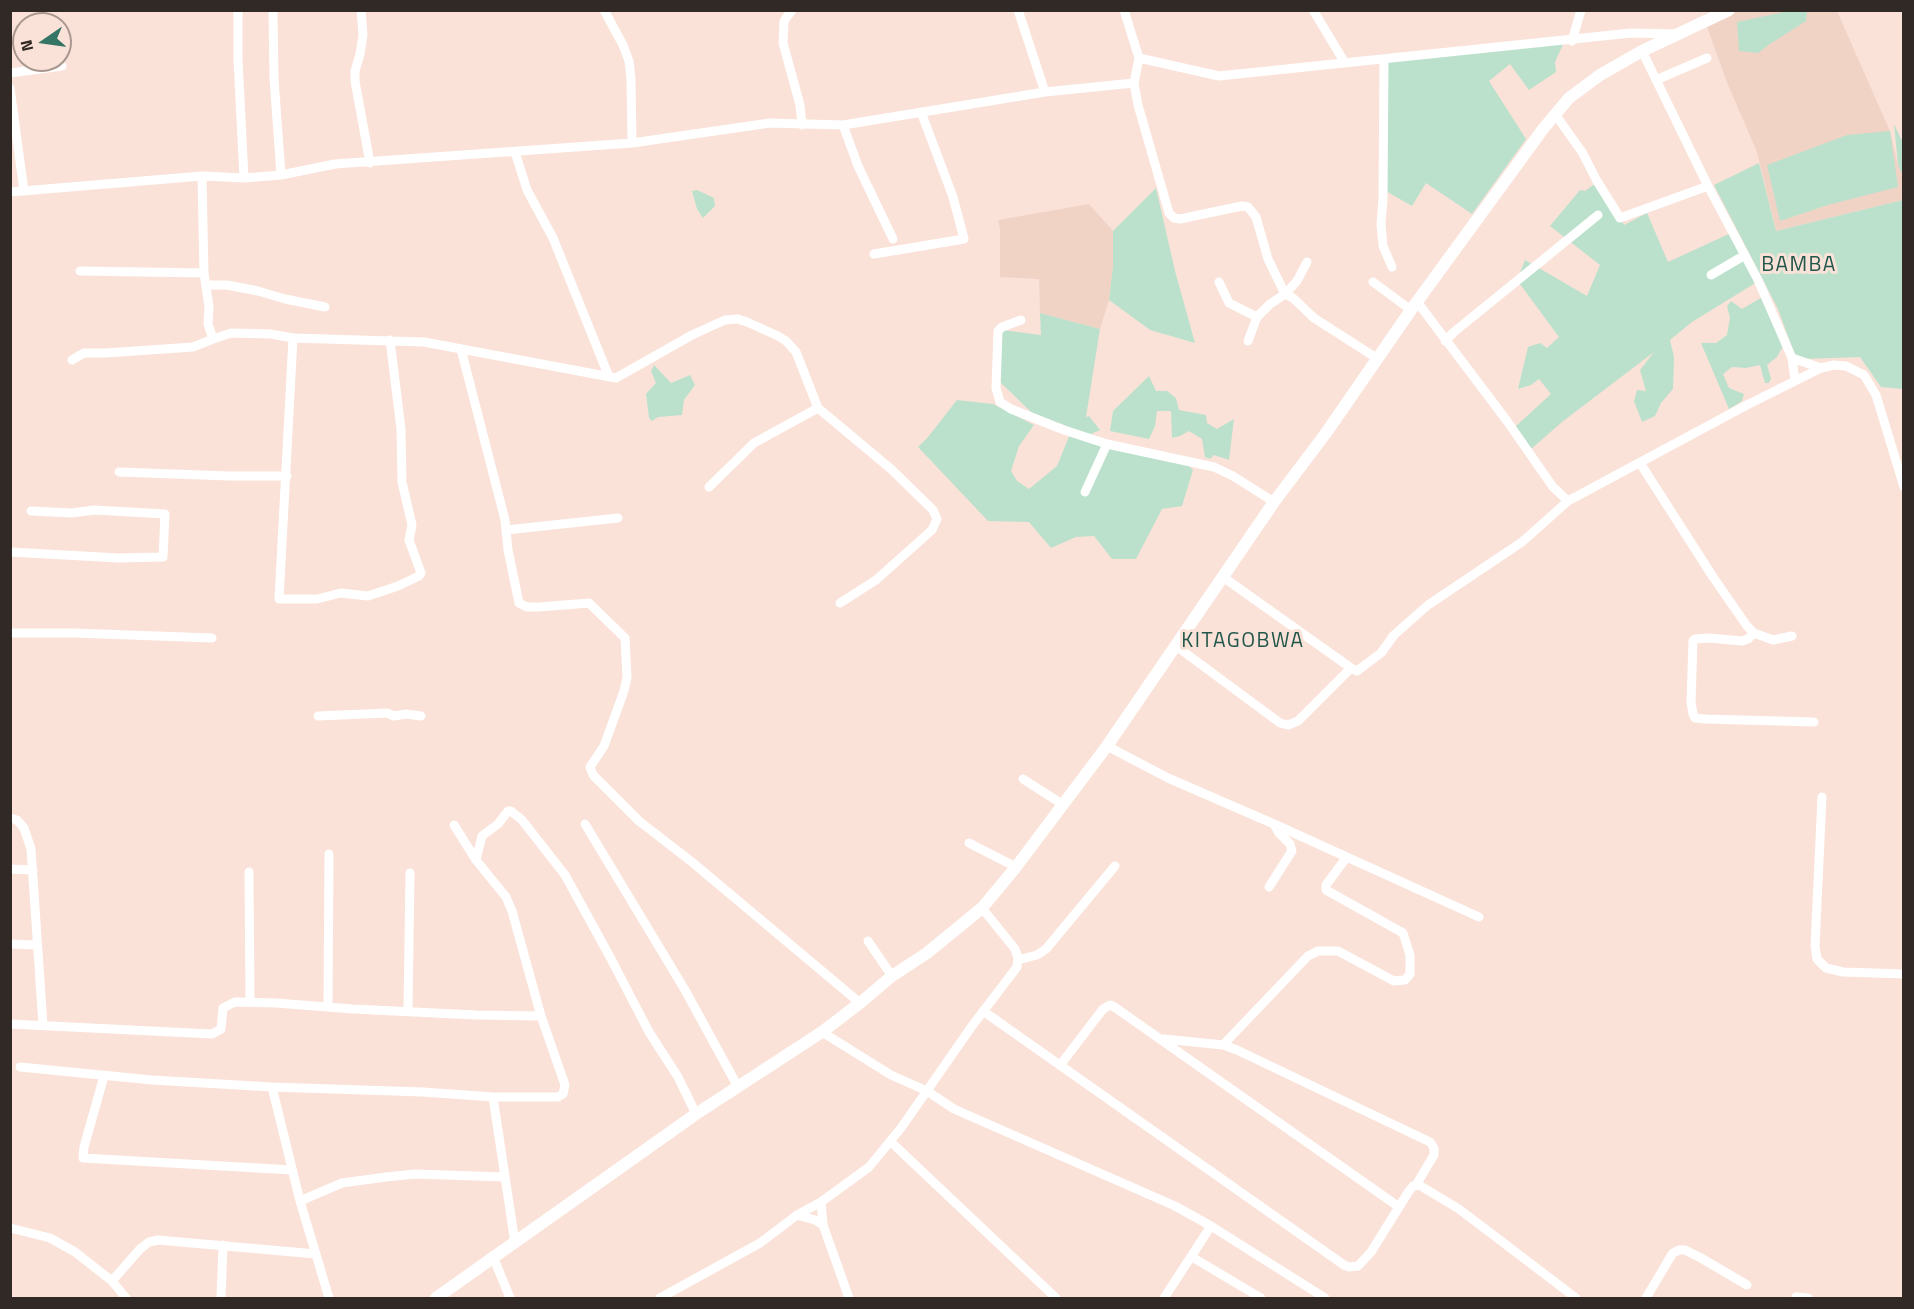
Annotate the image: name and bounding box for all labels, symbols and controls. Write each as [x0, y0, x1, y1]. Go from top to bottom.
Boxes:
north arrow [12, 12, 72, 72]
text: N [13, 37, 39, 54]
district label: BAMBA [1761, 253, 1837, 279]
district label: KITAGOBWA [1181, 629, 1305, 655]

